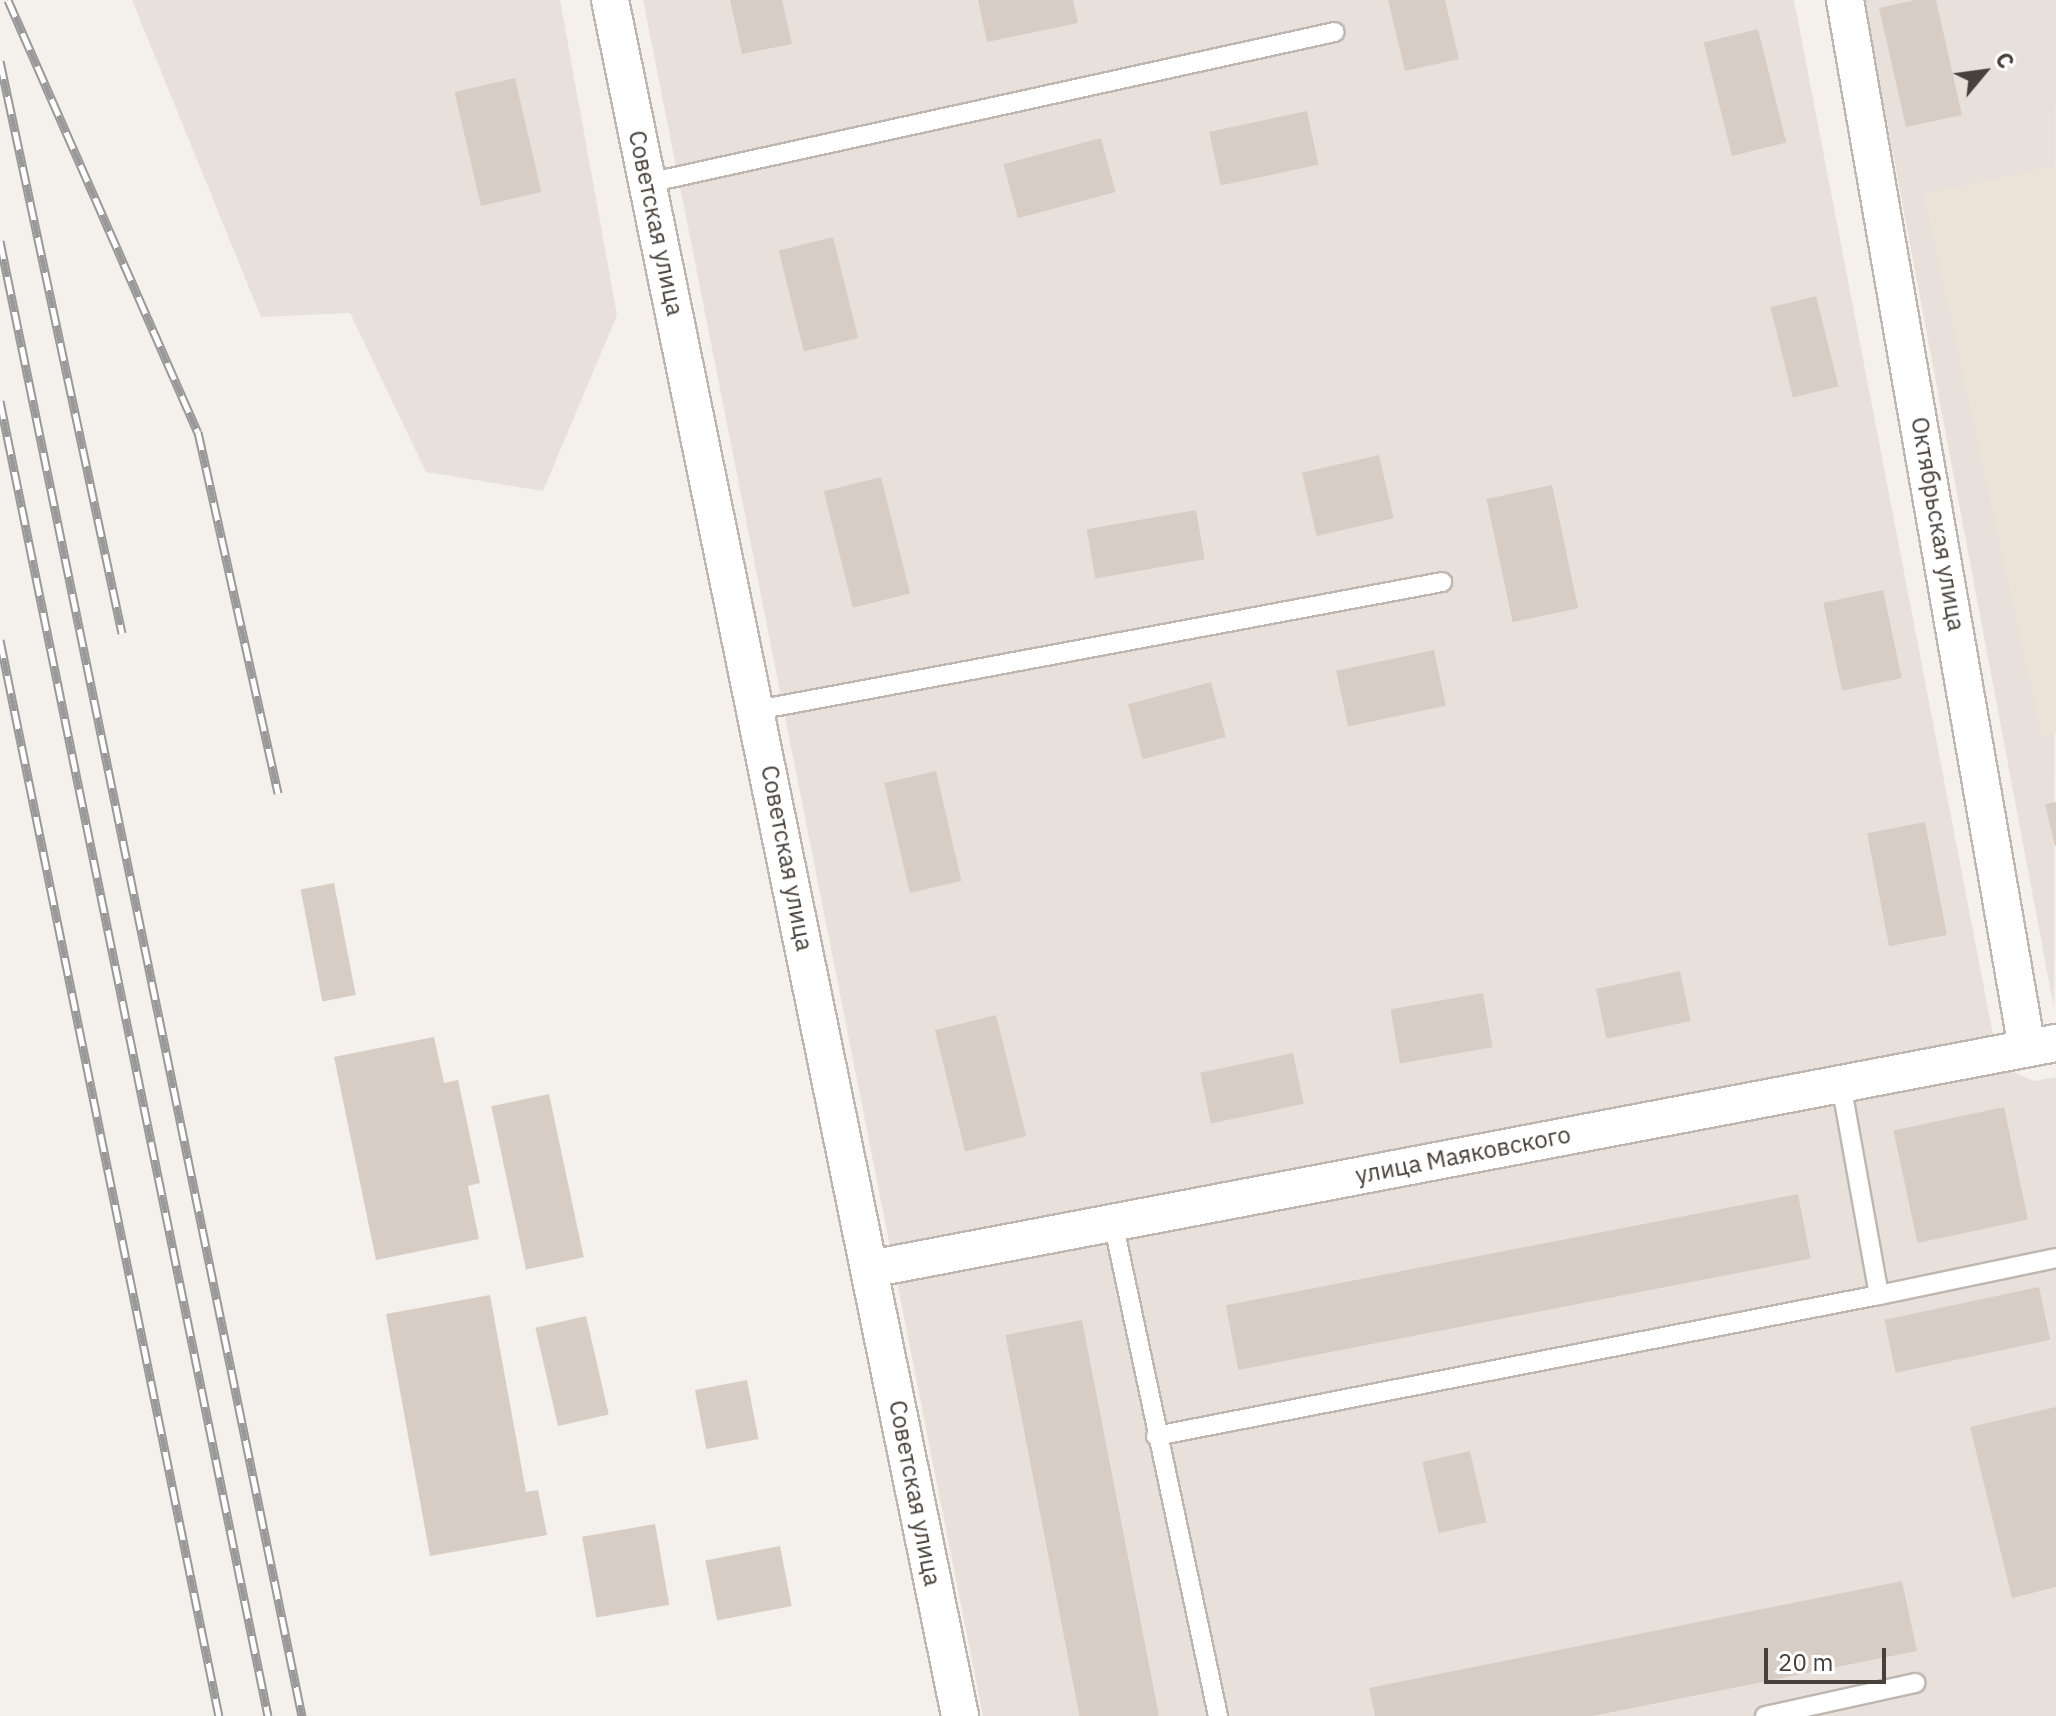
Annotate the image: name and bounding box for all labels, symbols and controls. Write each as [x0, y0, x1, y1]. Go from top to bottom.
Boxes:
north arrow [1944, 32, 2024, 112]
text: С [1989, 47, 2022, 73]
street label: Советская улица [622, 128, 690, 318]
street label: Октябрьская улица [1905, 415, 1971, 633]
street label: Советская улица [755, 763, 819, 953]
street label: улица Маяковского [1353, 1120, 1573, 1190]
street label: Советская улица [883, 1398, 947, 1588]
scale bar [1768, 1632, 1890, 1682]
text: 20 m [1778, 1646, 1833, 1678]

